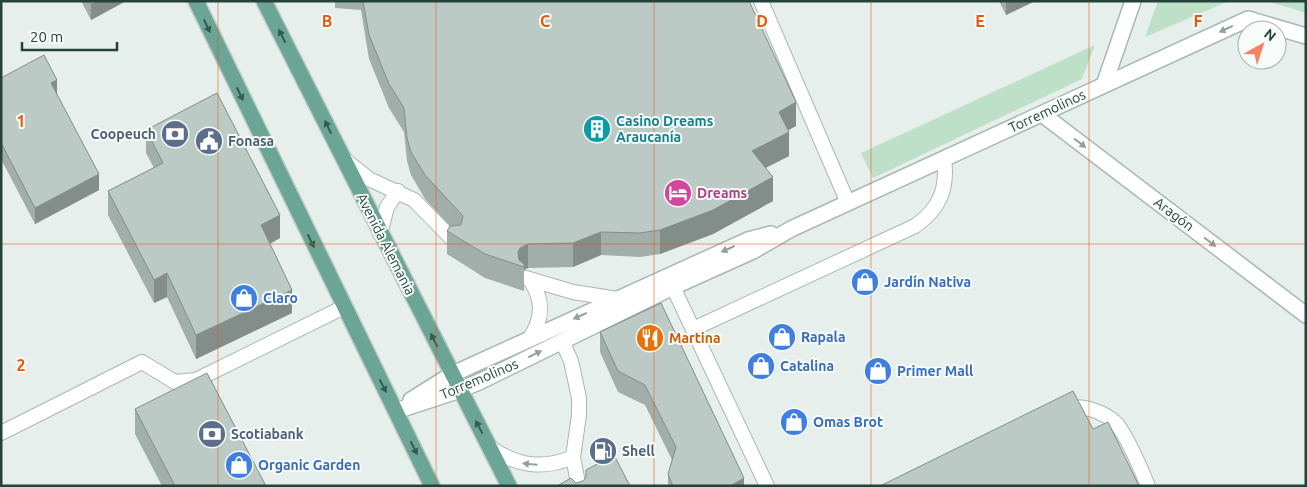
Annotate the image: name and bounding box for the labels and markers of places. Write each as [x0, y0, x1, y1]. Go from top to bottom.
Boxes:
place label: Casino Dreams Araucanía [616, 113, 714, 145]
building icon: Casino Dreams Araucanía [582, 114, 612, 144]
bank icon: Coopeuch [160, 119, 190, 149]
place label: Coopeuch [91, 126, 156, 142]
public building icon: Fonasa [194, 126, 224, 156]
place label: Fonasa [228, 133, 274, 149]
hotel icon: Dreams [663, 178, 693, 208]
place label: Dreams [697, 185, 748, 201]
shop icon: Jardín Nativa [850, 267, 880, 297]
place label: Jardín Nativa [884, 274, 971, 290]
shop icon: Claro [229, 283, 259, 313]
place label: Claro [263, 290, 298, 306]
shop icon: Rapala [767, 322, 797, 352]
restaurant icon: Martina [635, 323, 665, 353]
place label: Rapala [801, 329, 846, 345]
place label: Martina [669, 330, 721, 346]
shop icon: Catalina [746, 351, 776, 381]
shop icon: Primer Mall [863, 356, 893, 386]
place label: Catalina [780, 358, 834, 374]
place label: Primer Mall [897, 363, 973, 379]
shop icon: Omas Brot [779, 407, 809, 437]
place label: Omas Brot [813, 414, 883, 430]
bank icon: Scotiabank [197, 419, 227, 449]
place label: Scotiabank [231, 426, 304, 442]
fuel station icon: Shell [588, 436, 618, 466]
place label: Shell [622, 443, 655, 459]
shop icon: Organic Garden [224, 450, 254, 480]
place label: Organic Garden [258, 457, 360, 473]

